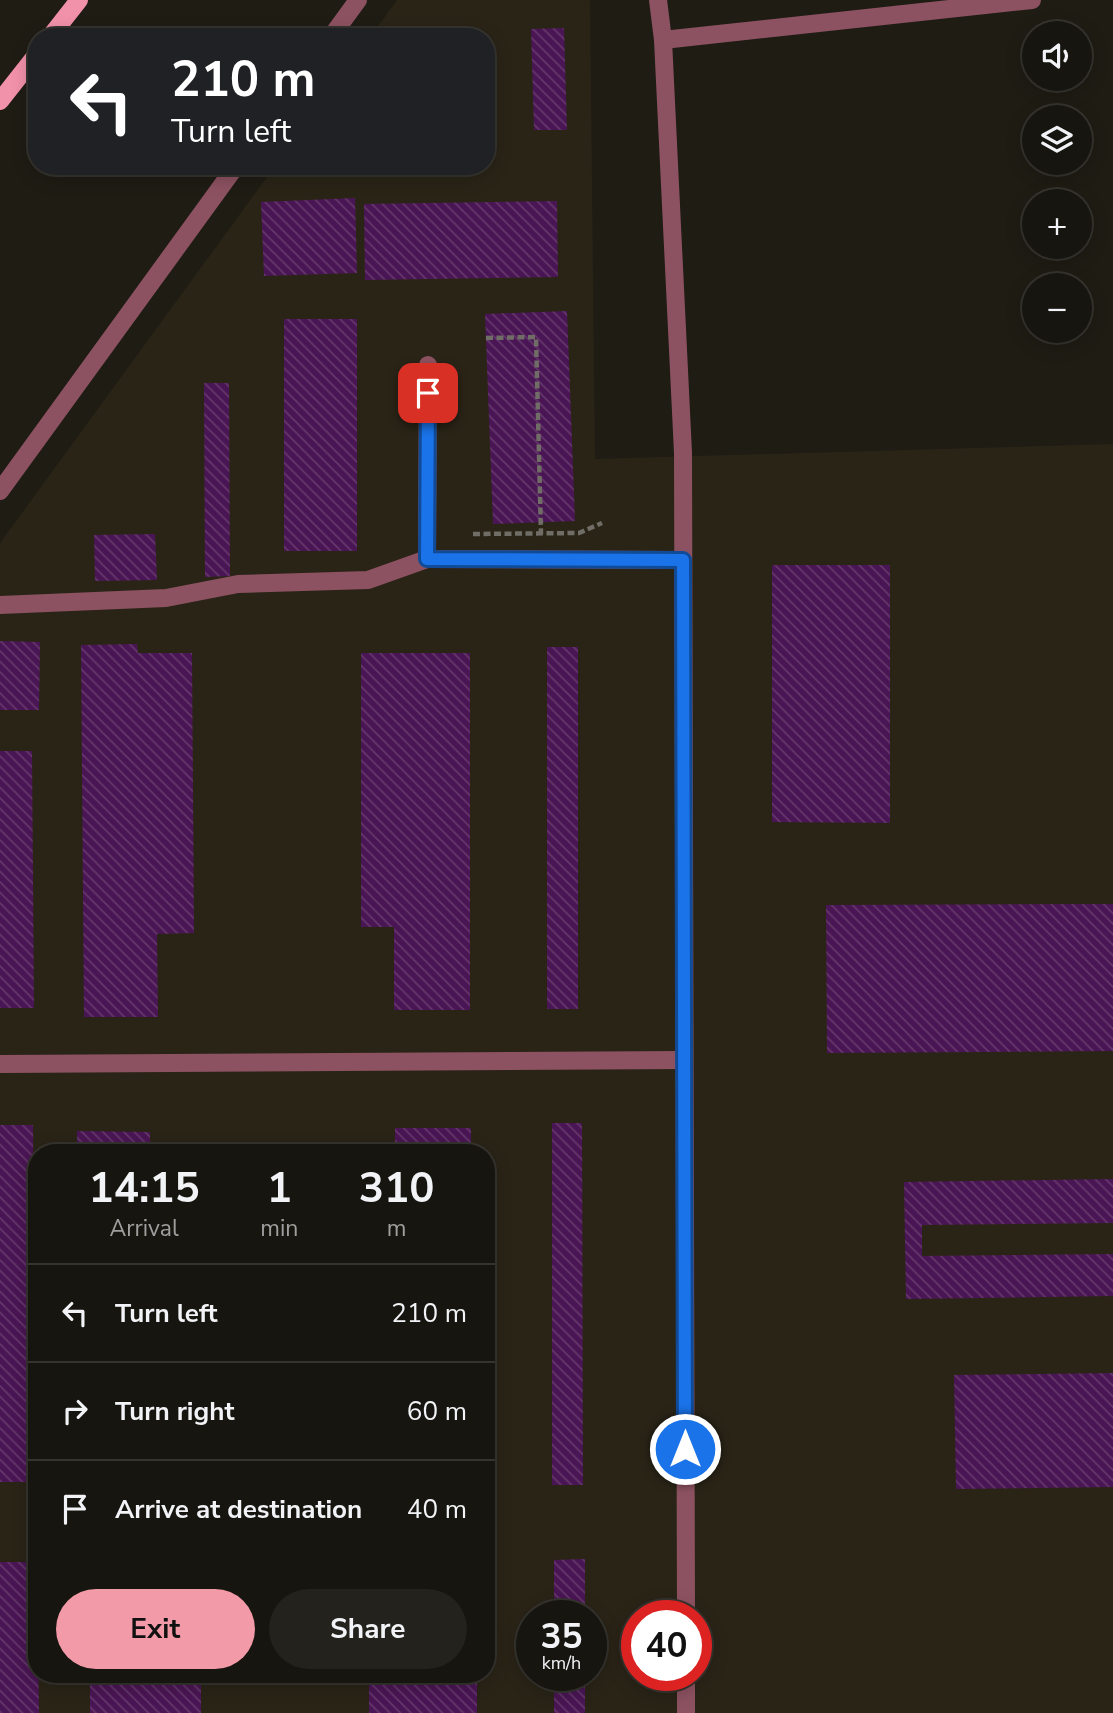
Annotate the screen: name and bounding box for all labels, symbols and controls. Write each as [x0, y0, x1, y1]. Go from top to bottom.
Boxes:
map controls [1022, 21, 1092, 343]
button: sound [1022, 21, 1092, 91]
text: 210 m [171, 46, 315, 113]
icon: left [56, 56, 147, 147]
button: layers [1022, 105, 1092, 175]
text: Turn left [171, 110, 291, 153]
button: + [1022, 189, 1092, 259]
button: − [1022, 273, 1092, 343]
pin [398, 363, 458, 423]
icon: arrive [409, 374, 447, 412]
text: 14:15 [89, 1160, 200, 1217]
text: 1 [267, 1160, 292, 1217]
text: 310 [359, 1160, 434, 1217]
text: Arrival [110, 1213, 179, 1244]
text: min [260, 1213, 298, 1244]
text: m [387, 1213, 407, 1244]
icon: left [56, 1294, 94, 1332]
text: Turn left [115, 1296, 218, 1331]
text: 210 m [391, 1296, 467, 1331]
icon: right [56, 1392, 94, 1430]
text: Turn right [115, 1394, 234, 1429]
text: 60 m [407, 1394, 467, 1429]
position arrow [648, 1412, 722, 1486]
icon: arrive [56, 1490, 94, 1528]
text: Arrive at destination [115, 1492, 362, 1527]
text: 40 m [407, 1492, 467, 1527]
button: Exit [56, 1589, 255, 1669]
button: Share [269, 1589, 467, 1669]
speed limit sign: 40 [621, 1600, 712, 1691]
text: 35 [540, 1613, 583, 1660]
text: km/h [542, 1651, 581, 1675]

